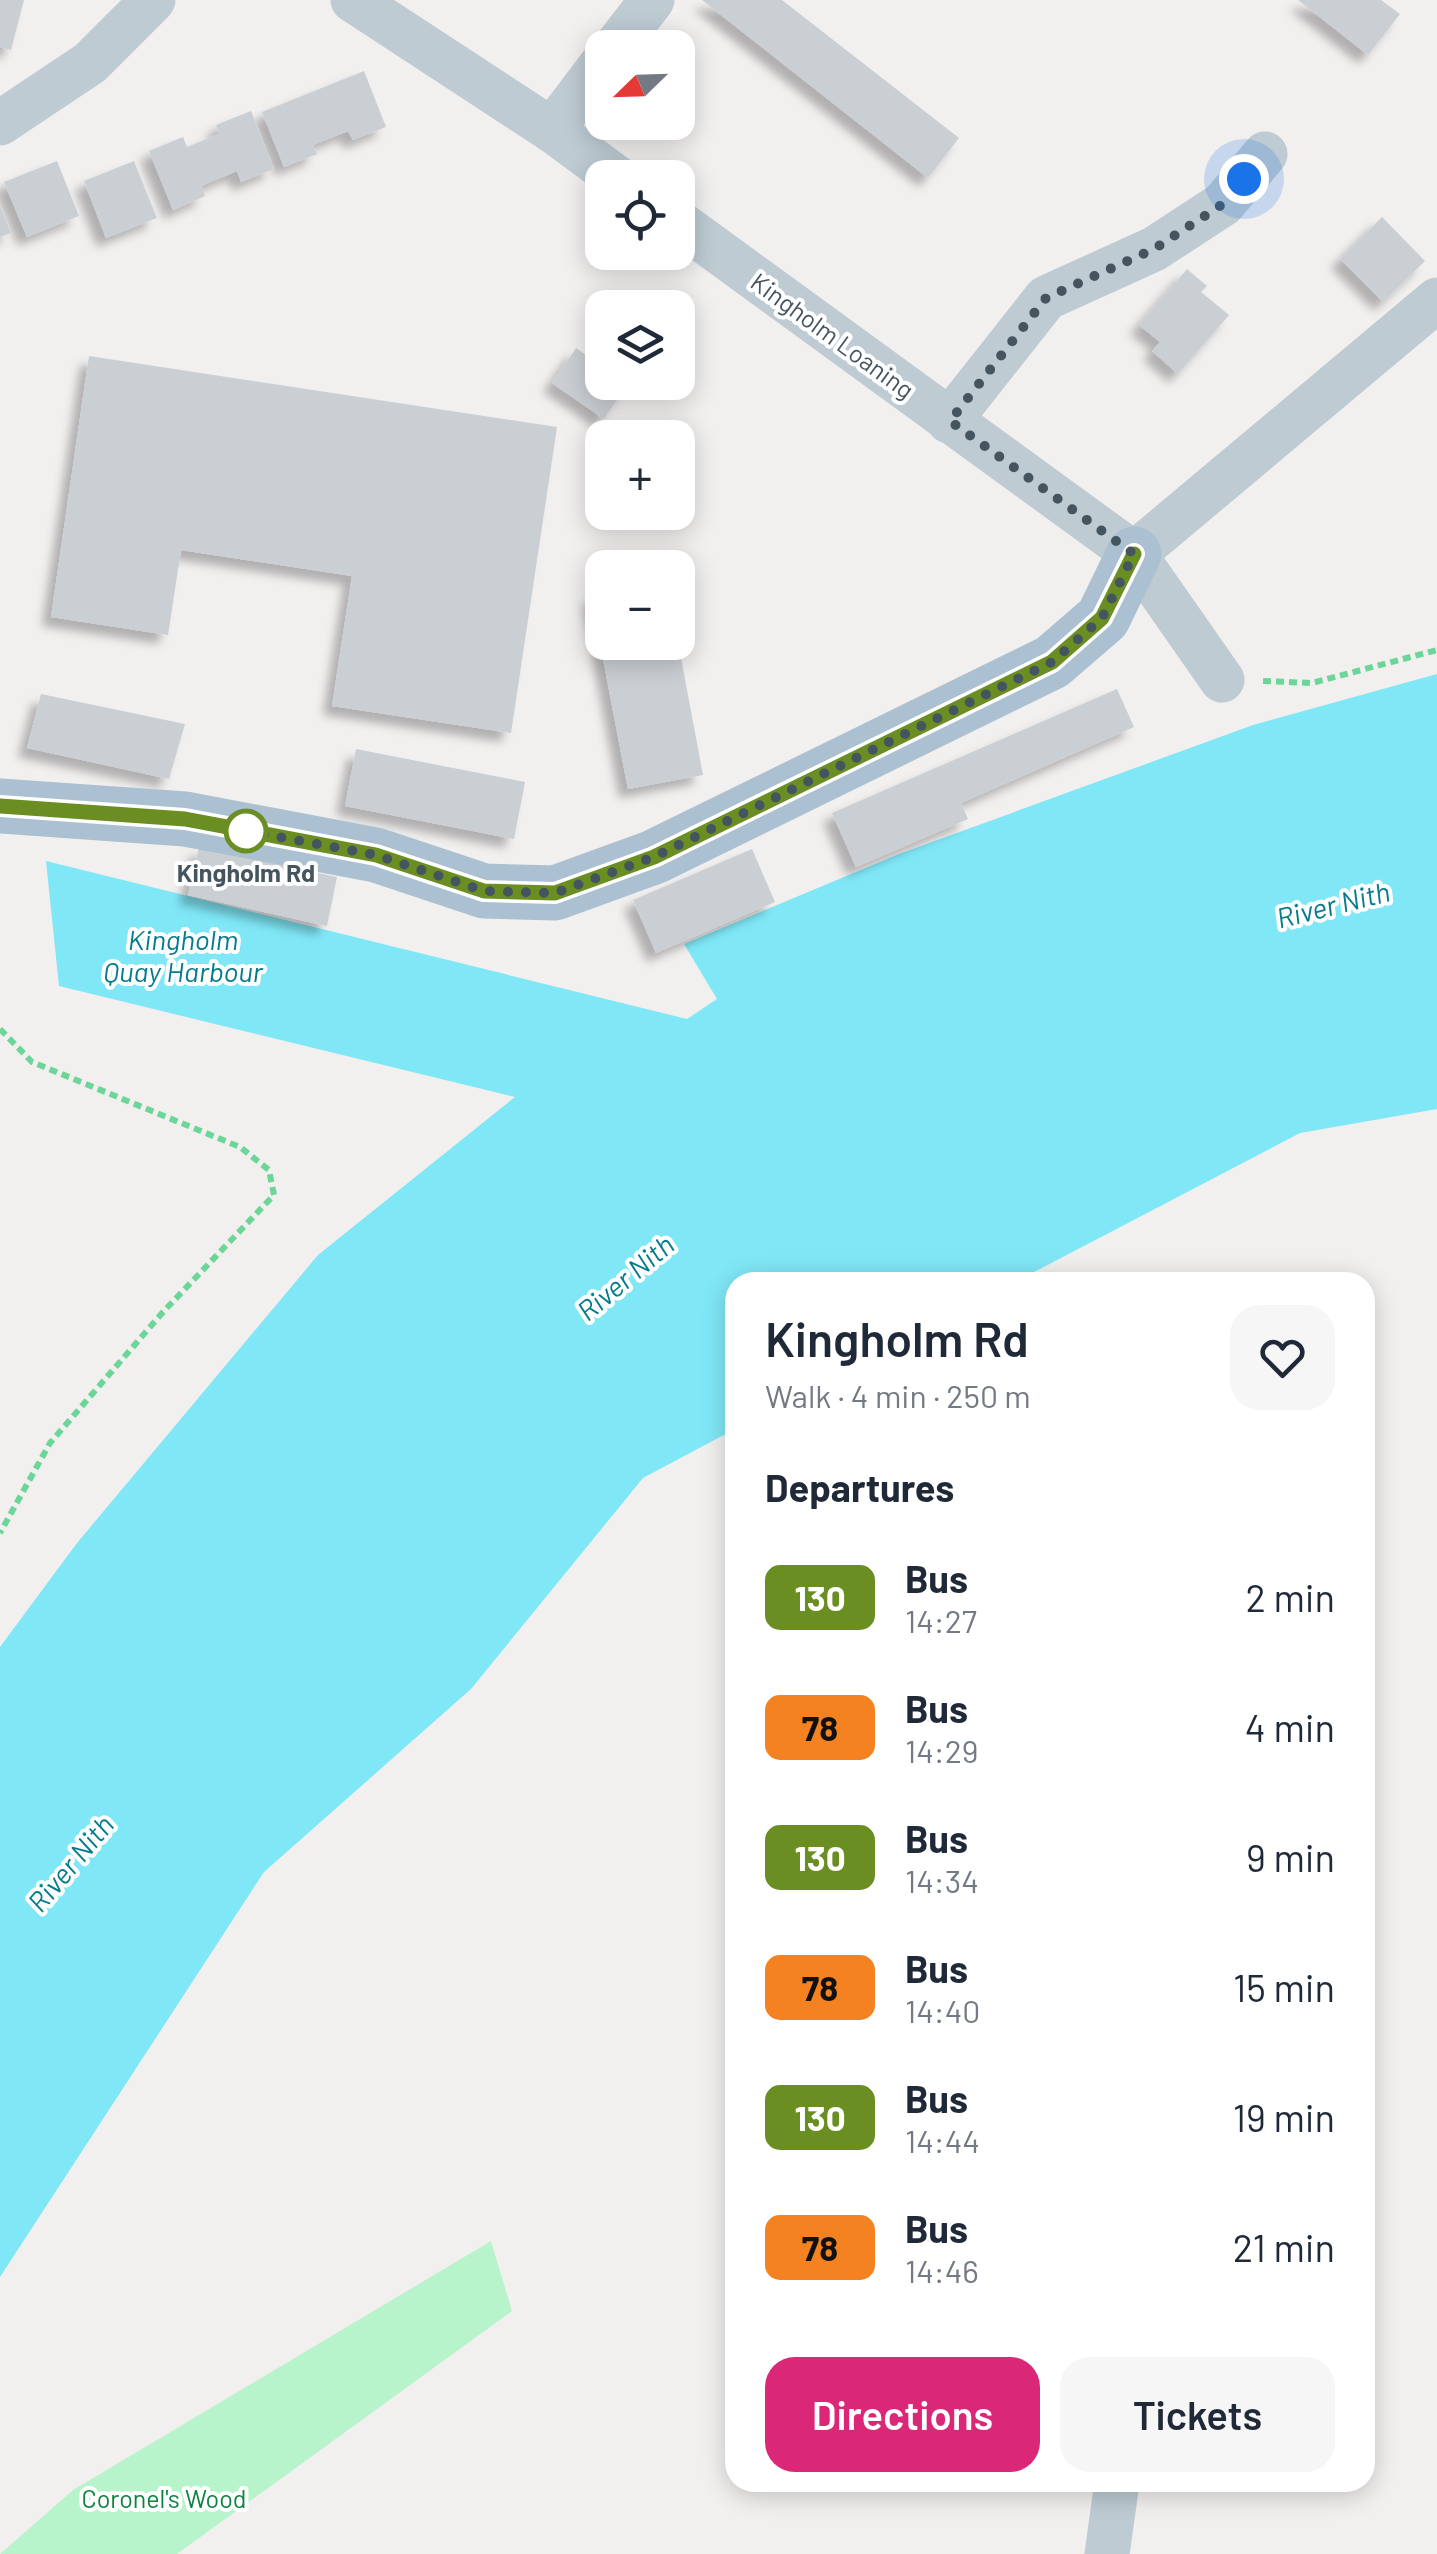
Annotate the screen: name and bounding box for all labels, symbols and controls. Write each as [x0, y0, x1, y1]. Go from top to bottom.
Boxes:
north arrow [585, 30, 695, 140]
map controls [585, 30, 695, 660]
your location [1219, 154, 1269, 204]
button: locate [585, 160, 695, 270]
street label: Kingholm Loaning [746, 266, 920, 404]
button: layers [585, 290, 695, 400]
button: + [585, 420, 695, 530]
button: − [585, 550, 695, 660]
marker: Kingholm Rd [225, 810, 267, 852]
place label: Kingholm Rd [177, 857, 315, 887]
water label: River Nith [1273, 874, 1393, 934]
water label: Kingholm Quay Harbour [103, 922, 264, 988]
water label: River Nith [570, 1227, 680, 1327]
button: heart [1230, 1305, 1335, 1410]
text: Kingholm Rd [765, 1309, 1029, 1367]
text: Walk · 4 min · 250 m [765, 1376, 1031, 1414]
text: Departures [765, 1464, 954, 1510]
text: Bus [905, 1555, 968, 1601]
text: 2 min [1245, 1574, 1335, 1620]
text: 130 [794, 1576, 846, 1618]
text: 14:27 [905, 1601, 977, 1639]
text: Bus [905, 1685, 968, 1731]
text: 4 min [1245, 1704, 1335, 1750]
text: 78 [802, 1706, 838, 1748]
text: 14:29 [905, 1731, 979, 1769]
water label: River Nith [20, 1808, 120, 1918]
text: Bus [905, 1815, 968, 1861]
text: 9 min [1246, 1834, 1335, 1880]
text: 130 [794, 1836, 846, 1878]
text: 14:34 [905, 1861, 979, 1899]
text: Bus [905, 1945, 968, 1991]
text: 15 min [1233, 1964, 1335, 2010]
text: 78 [802, 1966, 838, 2008]
text: 14:40 [905, 1991, 980, 2029]
text: Bus [905, 2075, 968, 2121]
text: 19 min [1233, 2094, 1335, 2140]
text: 130 [794, 2096, 846, 2138]
text: 14:44 [905, 2121, 980, 2159]
text: Bus [905, 2205, 968, 2251]
text: 21 min [1233, 2224, 1335, 2270]
text: 78 [802, 2226, 838, 2268]
text: 14:46 [905, 2251, 979, 2289]
button: Directions [765, 2357, 1040, 2472]
button: Tickets [1060, 2357, 1335, 2472]
park label: Coronel's Wood [81, 2483, 247, 2513]

